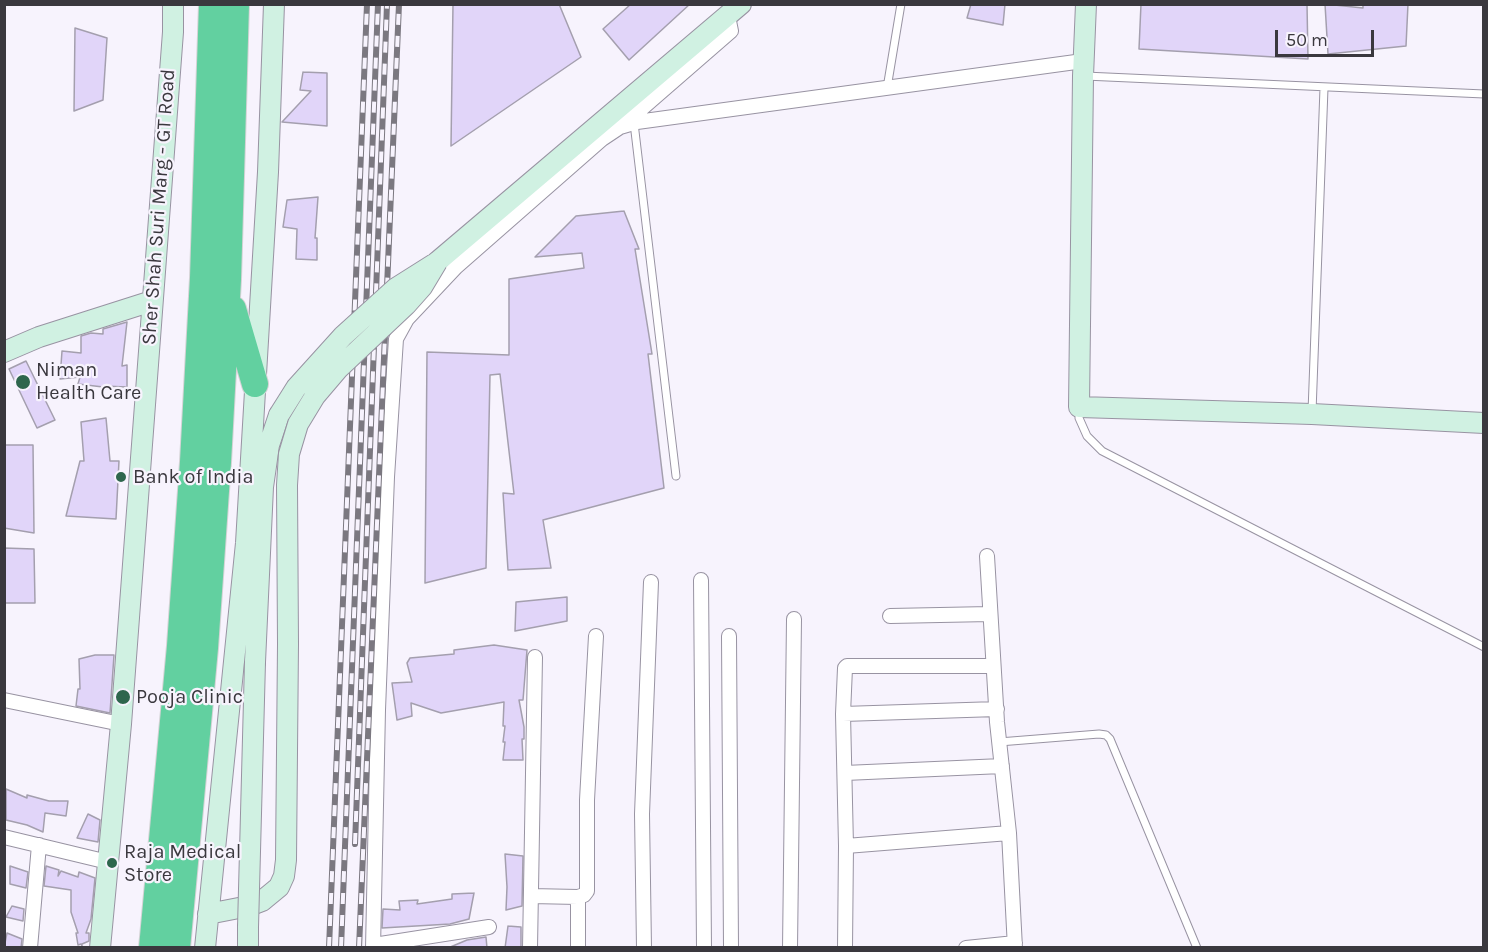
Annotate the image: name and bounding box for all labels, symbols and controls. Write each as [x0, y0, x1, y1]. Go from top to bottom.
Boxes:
scale bar [1278, 18, 1377, 56]
text: 50 m [1286, 29, 1328, 51]
street label: Sher Shah Suri Marg - GT Road [137, 68, 181, 346]
place label: Niman Health Care [36, 358, 141, 405]
marker: Niman Health Care [14, 373, 32, 391]
place label: Bank of India [133, 465, 254, 489]
marker: Bank of India [114, 470, 128, 484]
place label: Pooja Clinic [136, 685, 243, 709]
marker: Pooja Clinic [114, 688, 132, 706]
place label: Raja Medical Store [124, 840, 241, 887]
marker: Raja Medical Store [105, 856, 119, 870]

